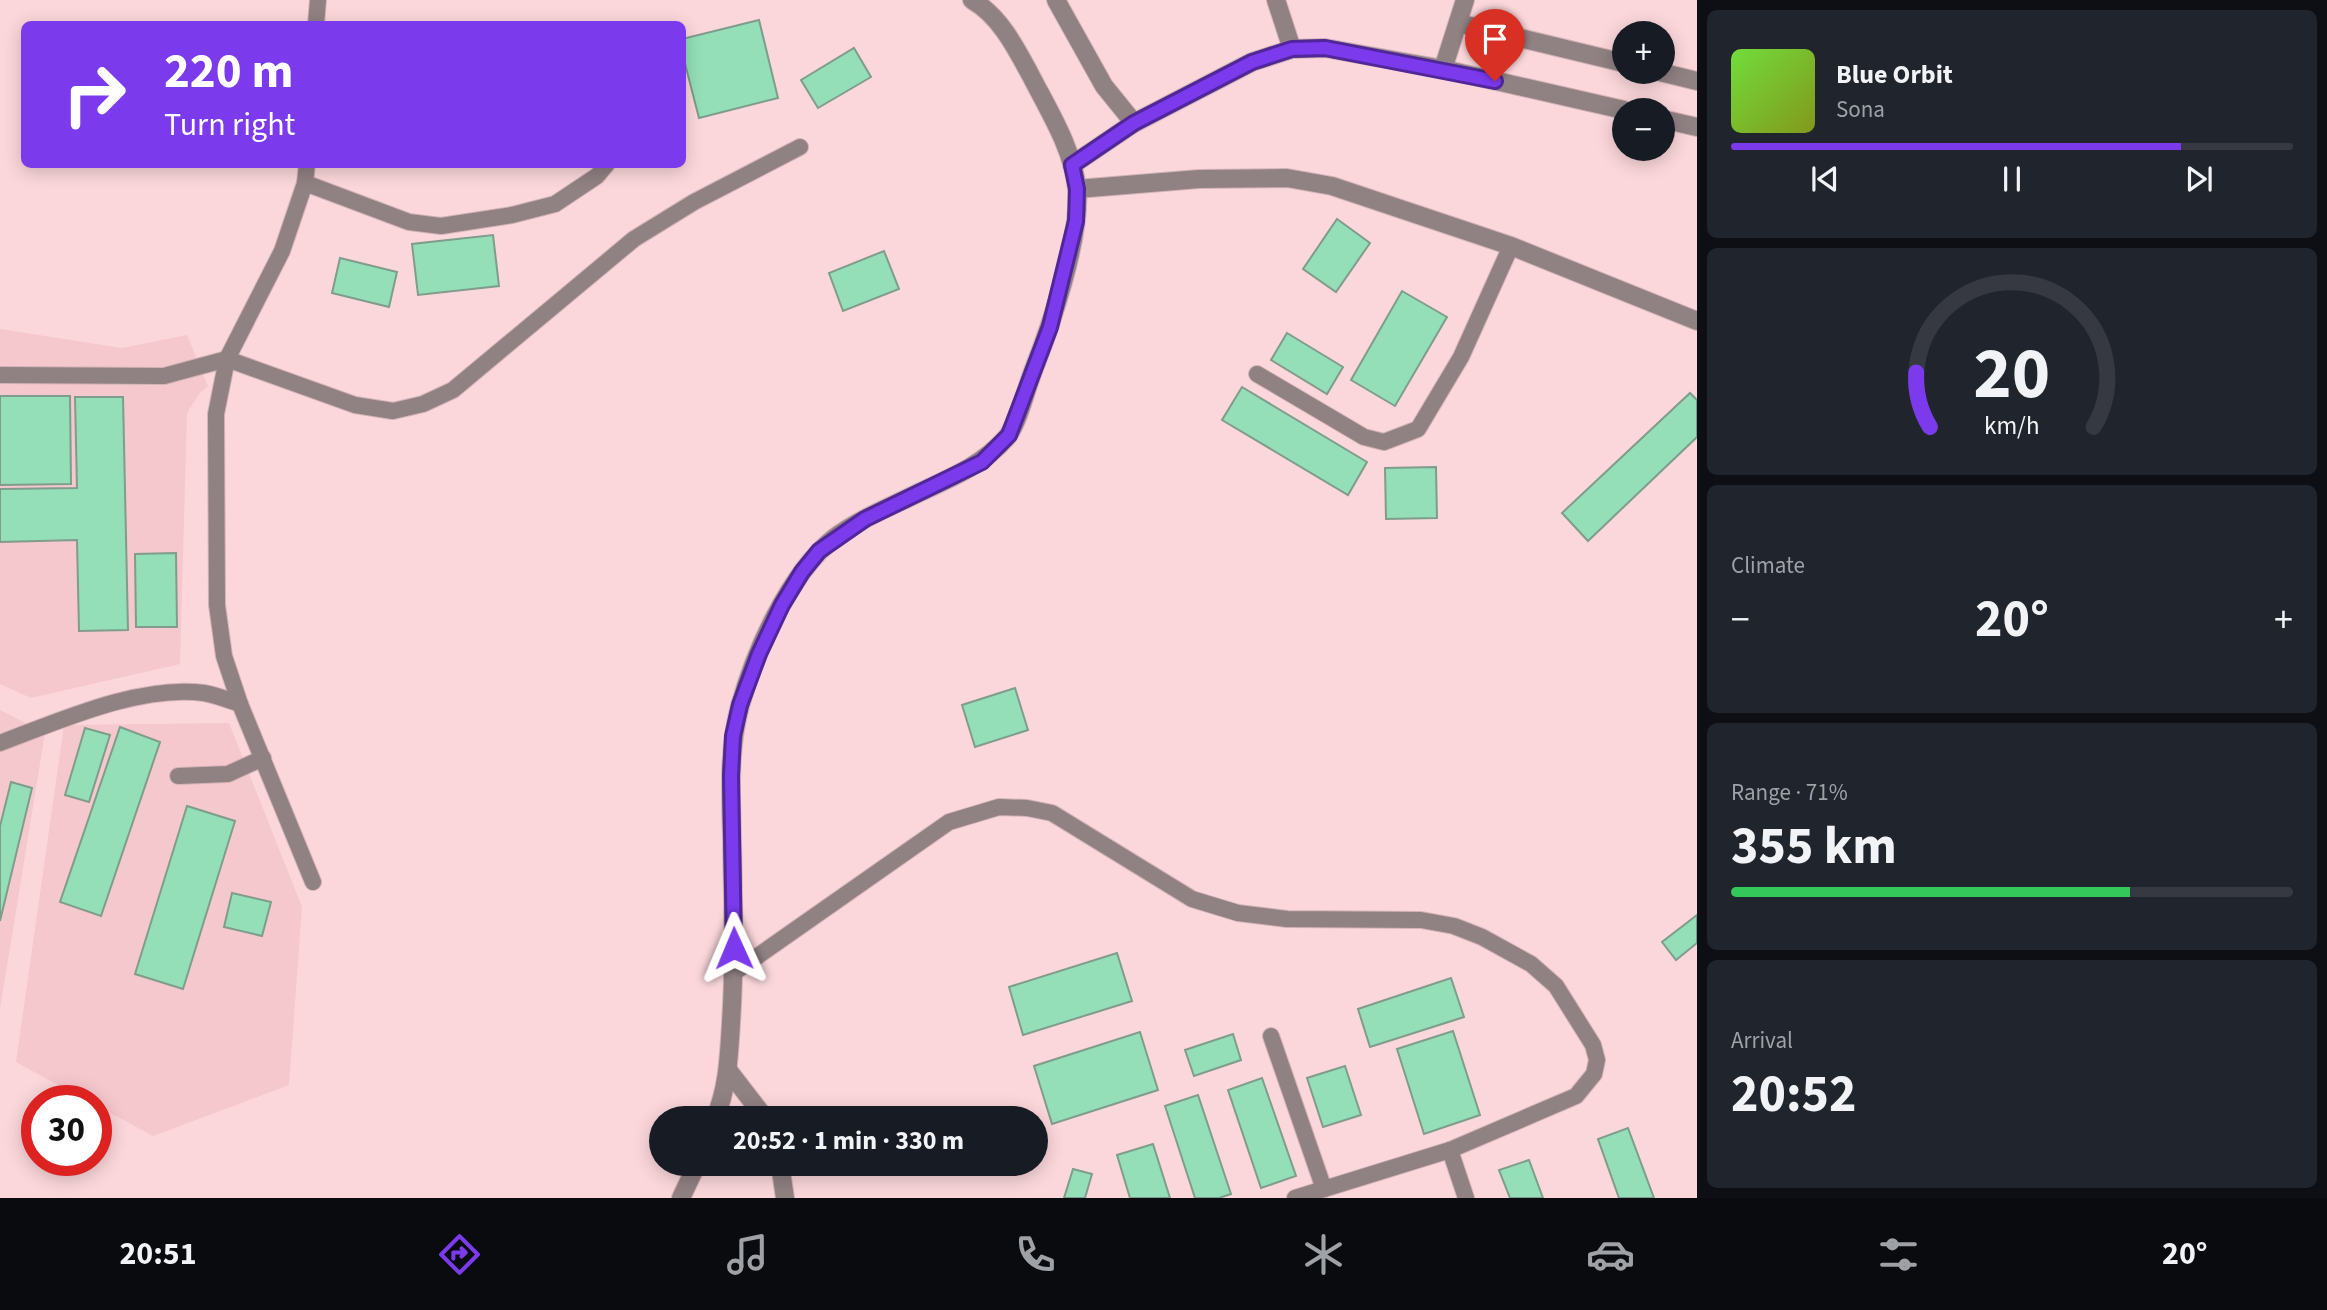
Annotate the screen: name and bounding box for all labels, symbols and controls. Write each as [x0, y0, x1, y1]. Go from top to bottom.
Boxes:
pin [1465, 9, 1525, 81]
icon: arrive [1476, 20, 1514, 58]
map controls [1612, 21, 1675, 161]
button: + [1612, 21, 1675, 84]
text: 220 m [164, 37, 293, 107]
icon: right [49, 49, 140, 140]
text: Blue Orbit [1836, 56, 1953, 93]
text: Sona [1836, 93, 1885, 126]
button: − [1612, 98, 1675, 161]
text: Turn right [164, 102, 295, 148]
icon: previous [1806, 160, 1844, 198]
icon: pause [1993, 160, 2031, 198]
icon: next [2180, 160, 2218, 198]
text: 20 [1974, 323, 2050, 427]
text: km/h [1984, 408, 2040, 444]
text: Climate [1731, 549, 1805, 582]
text: 20° [1975, 583, 2049, 657]
text: − [1731, 593, 1750, 647]
text: + [2274, 593, 2293, 647]
text: Range · 71% [1731, 776, 1848, 809]
text: 355 km [1731, 810, 1897, 884]
position arrow [697, 911, 771, 985]
text: Arrival [1731, 1024, 1793, 1057]
text: 20:52 [1731, 1058, 1856, 1132]
speed limit sign: 30 [21, 1085, 112, 1176]
text: 20:52 · 1 min · 330 m [733, 1122, 964, 1159]
icon: directions [435, 1230, 484, 1279]
icon: music [723, 1230, 772, 1279]
icon: phone [1011, 1230, 1060, 1279]
icon: climate [1299, 1230, 1348, 1279]
icon: car [1586, 1230, 1635, 1279]
icon: filters [1874, 1230, 1923, 1279]
text: 20:51 [119, 1231, 197, 1277]
text: 20° [2162, 1231, 2208, 1277]

